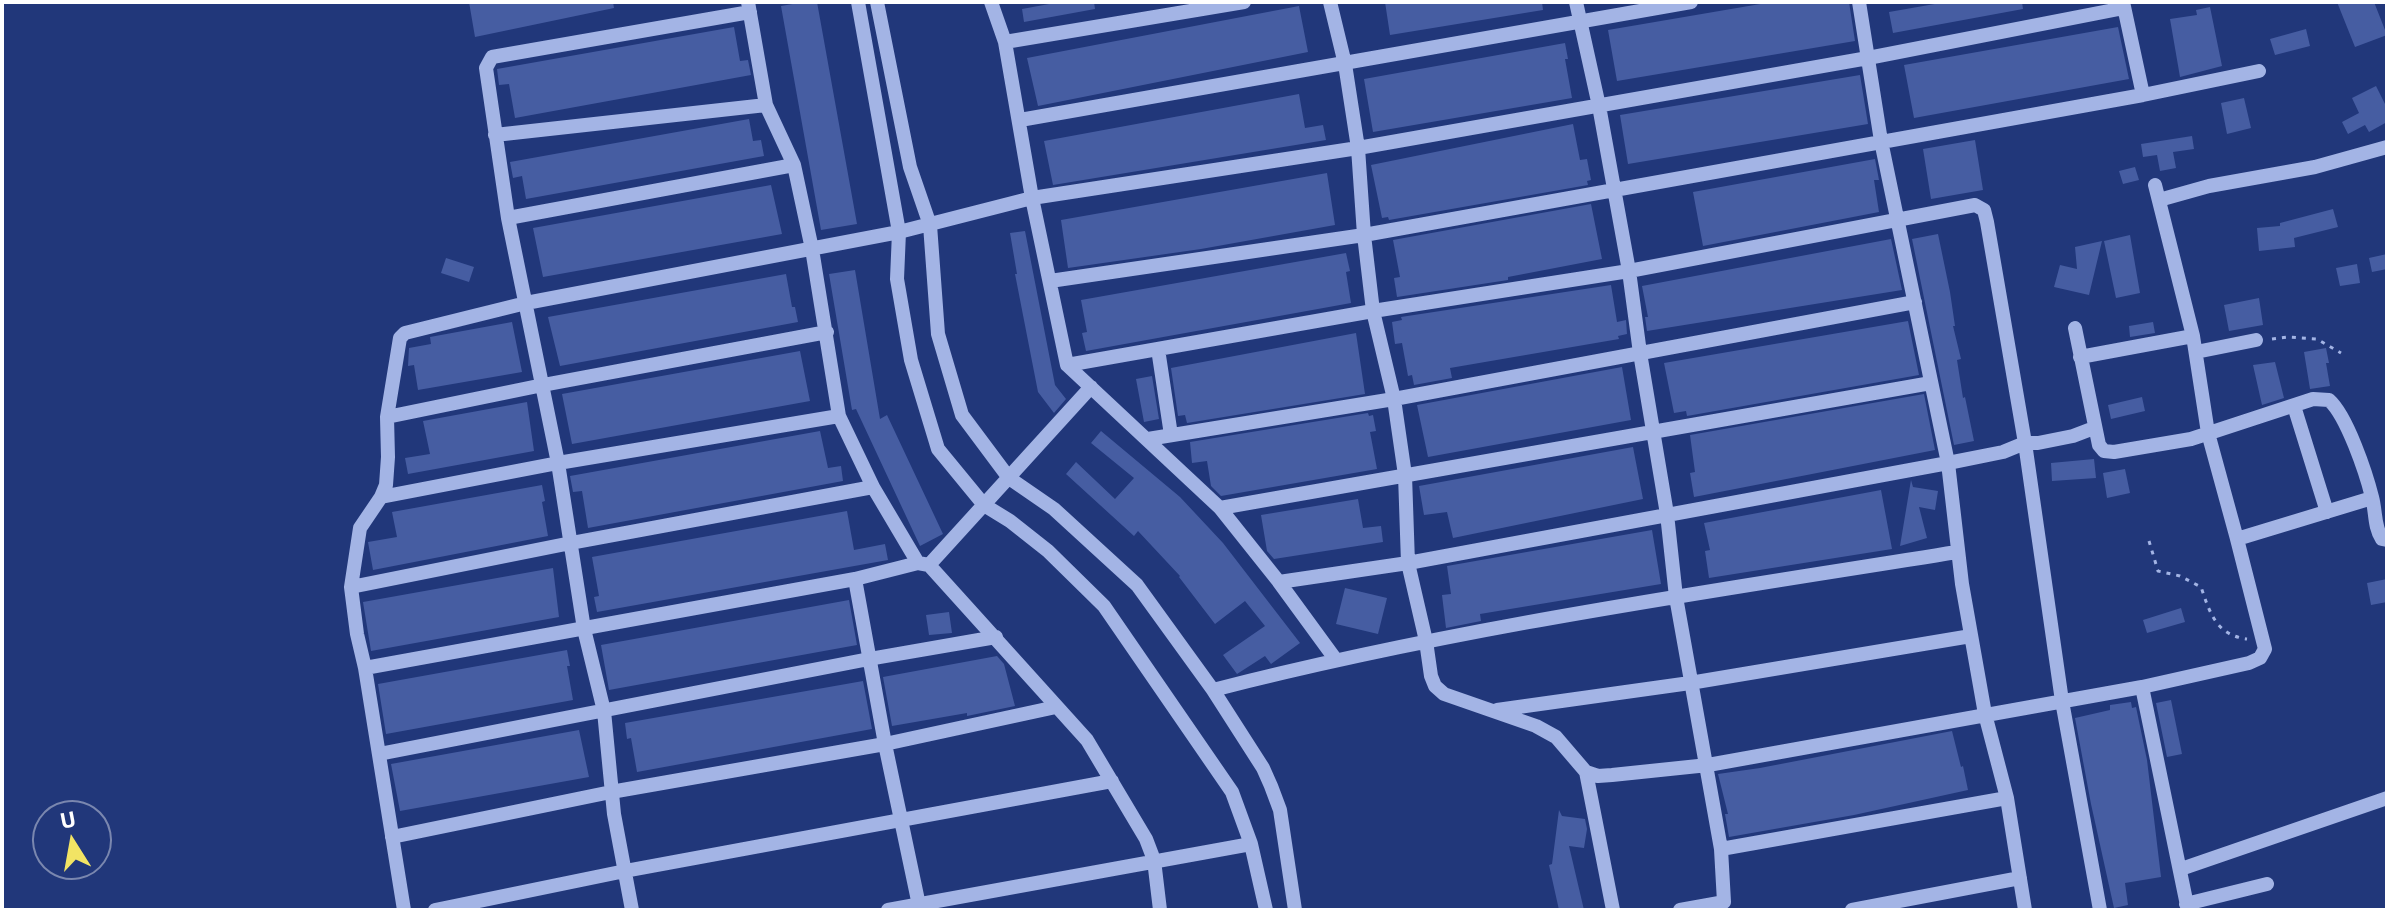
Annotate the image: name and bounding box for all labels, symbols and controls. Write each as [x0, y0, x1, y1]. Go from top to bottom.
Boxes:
north arrow [32, 800, 112, 880]
text: U [58, 804, 78, 833]

